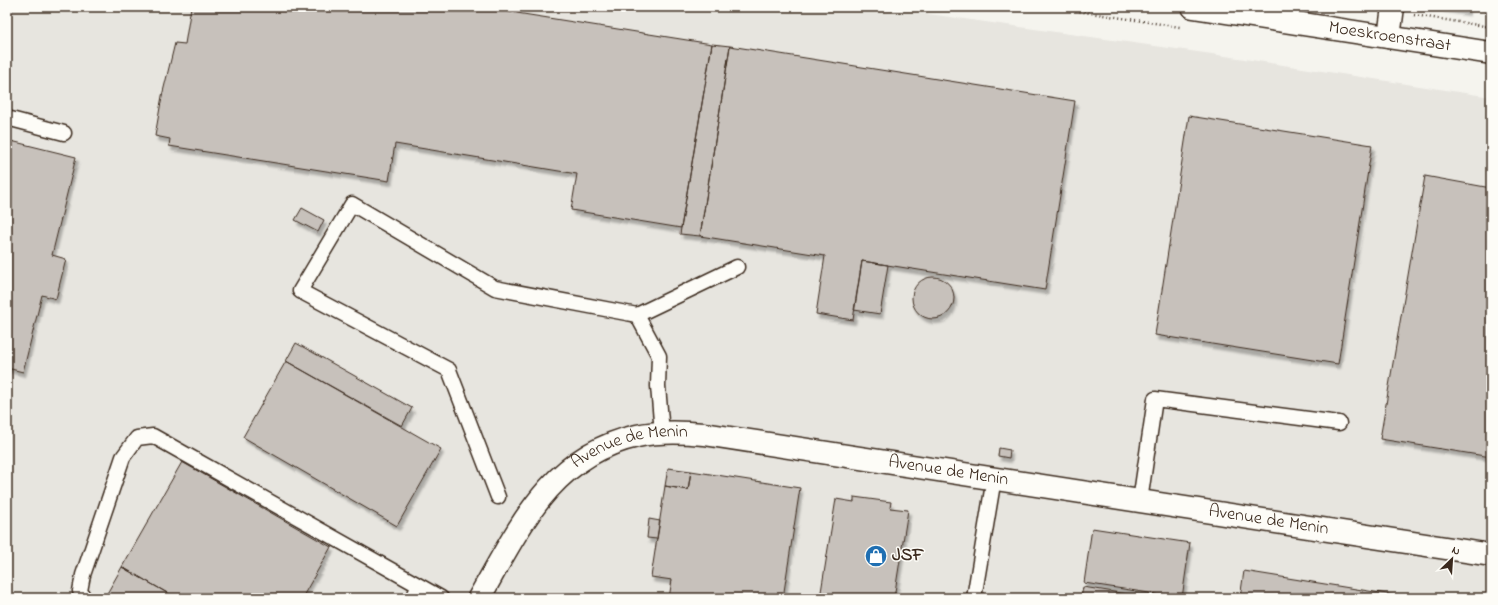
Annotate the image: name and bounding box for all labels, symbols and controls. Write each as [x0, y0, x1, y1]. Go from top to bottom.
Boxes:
street label: Moeskroenstraat [1327, 15, 1453, 60]
street label: Avenue de Menin [566, 419, 688, 476]
street label: Avenue de Menin [887, 450, 1010, 494]
street label: Avenue de Menin [1207, 499, 1331, 543]
north arrow [1432, 539, 1472, 579]
text: N [1449, 542, 1463, 560]
shop icon: JSF [863, 543, 889, 569]
place label: JSF [892, 543, 924, 569]

